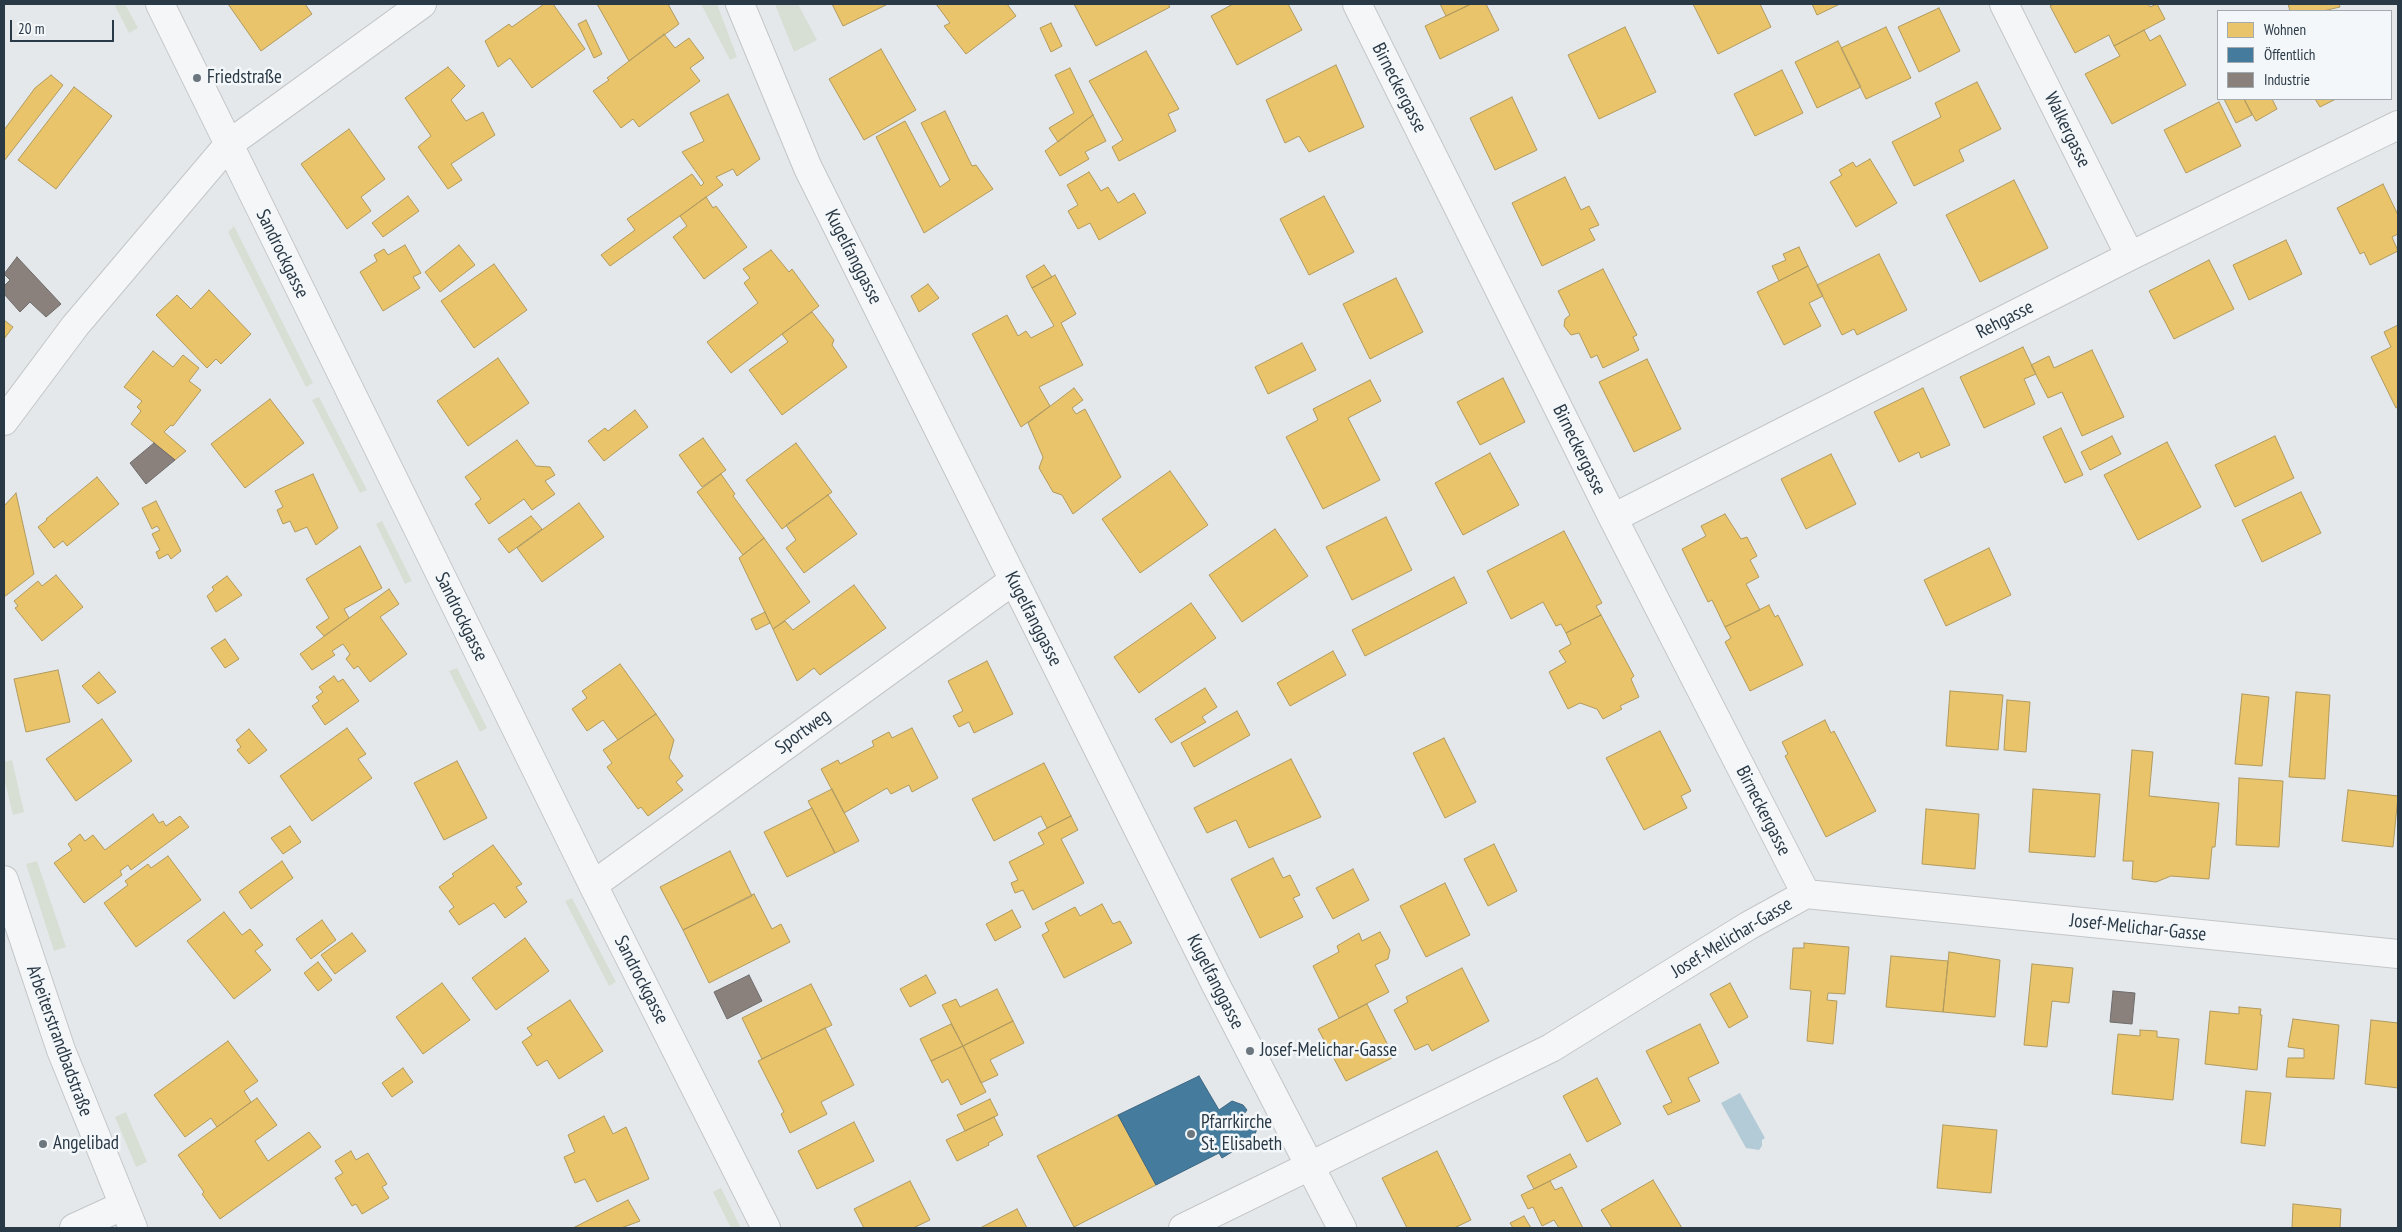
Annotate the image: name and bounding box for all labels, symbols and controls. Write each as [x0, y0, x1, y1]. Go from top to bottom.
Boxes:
scale bar [12, 10, 116, 42]
legend [2217, 10, 2392, 100]
text: 20 m [18, 19, 44, 38]
text: Wohnen [2264, 20, 2306, 39]
street label: Birneckergasse [1367, 39, 1431, 137]
text: Öffentlich [2264, 45, 2315, 64]
place label: Friedstraße [207, 67, 282, 89]
text: Industrie [2264, 70, 2310, 89]
marker: Friedstraße [191, 72, 203, 84]
street label: Walkergasse [2039, 89, 2095, 171]
street label: Sandrockgasse [251, 206, 313, 302]
street label: Kugelfanggasse [819, 206, 887, 308]
street label: Rehgasse [1973, 296, 2037, 344]
street label: Birneckergasse [1547, 401, 1611, 499]
street label: Kugelfanggasse [999, 568, 1067, 670]
street label: Sandrockgasse [430, 569, 492, 665]
street label: Sportweg [771, 704, 835, 760]
street label: Birneckergasse [1731, 762, 1795, 860]
street label: Josef-Melichar-Gasse [1667, 893, 1797, 983]
street label: Josef-Melichar-Gasse [2069, 909, 2207, 947]
street label: Kugelfanggasse [1181, 931, 1249, 1033]
street label: Sandrockgasse [609, 932, 673, 1028]
street label: Arbeiterstrandbadstraße [21, 962, 97, 1120]
place label: Josef-Melichar-Gasse [1260, 1040, 1397, 1062]
marker: Josef-Melichar-Gasse [1244, 1045, 1256, 1057]
place label: Pfarrkirche St. Elisabeth [1201, 1112, 1282, 1156]
marker: Pfarrkirche St. Elisabeth [1185, 1128, 1197, 1140]
place label: Angelibad [53, 1133, 119, 1155]
marker: Angelibad [37, 1138, 49, 1150]

